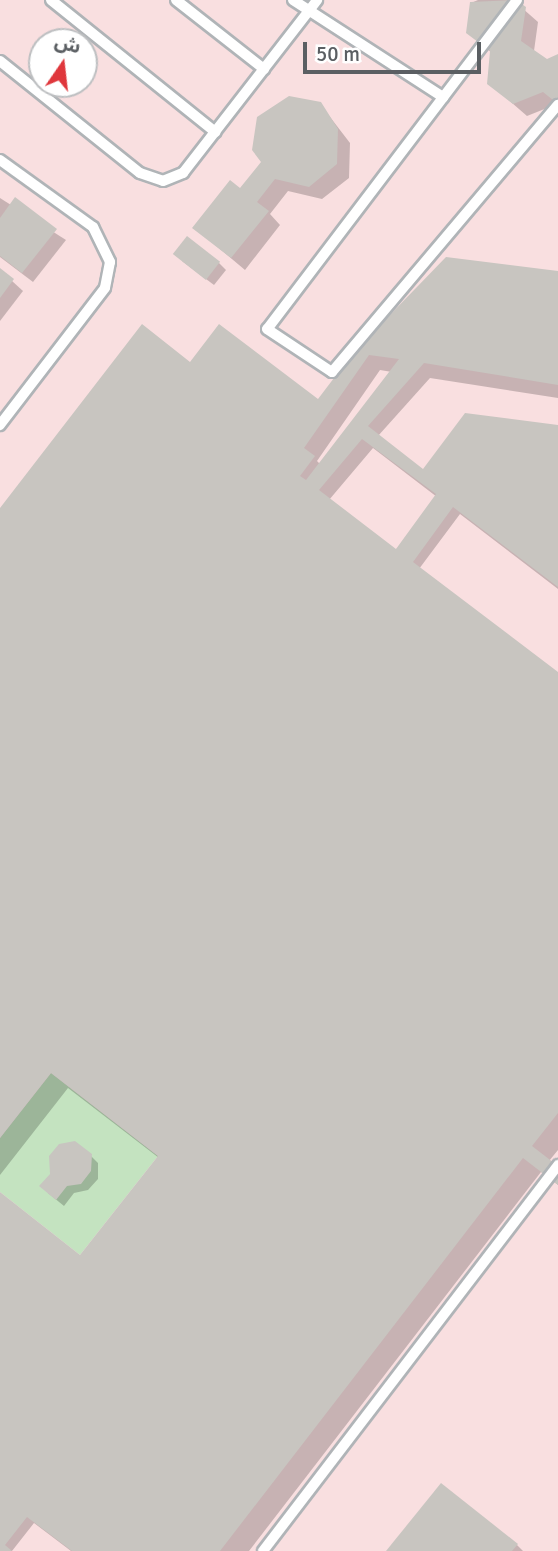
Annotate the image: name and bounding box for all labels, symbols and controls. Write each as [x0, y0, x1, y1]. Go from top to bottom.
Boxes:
north arrow [28, 28, 98, 98]
scale bar [306, 28, 484, 72]
text: ش [52, 30, 83, 59]
text: 50 m [316, 41, 360, 67]

